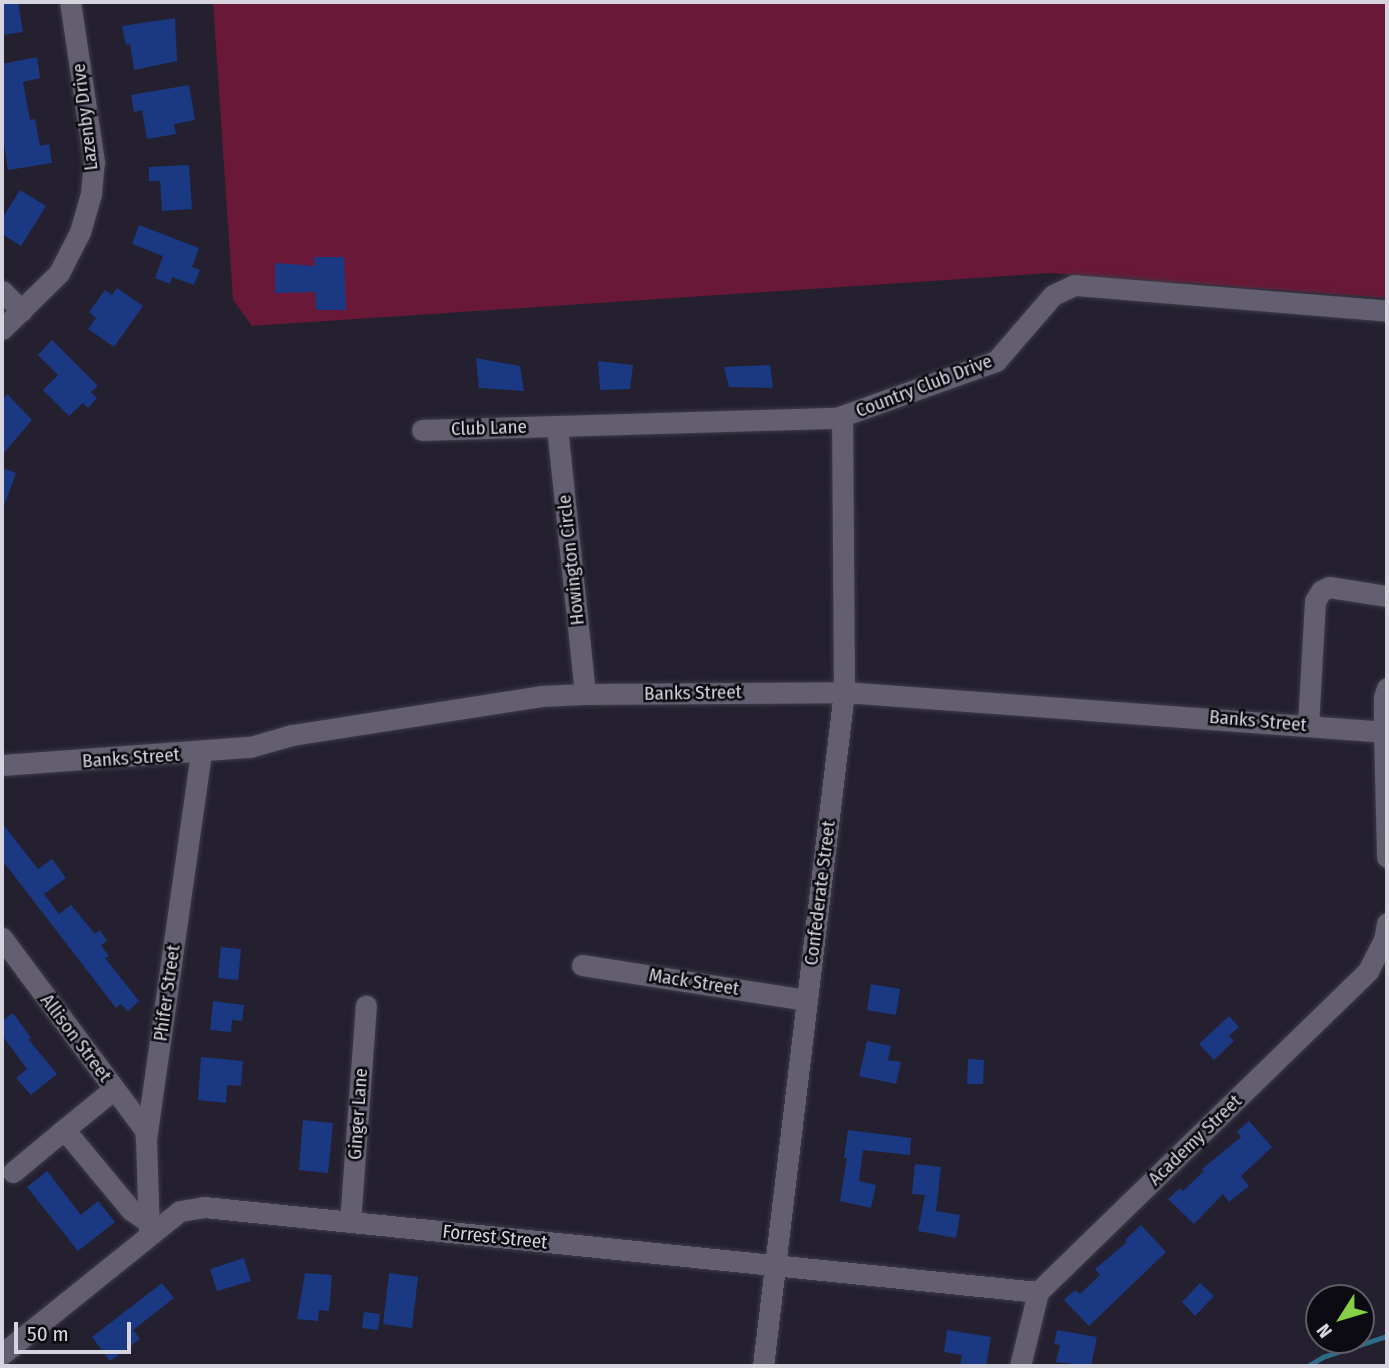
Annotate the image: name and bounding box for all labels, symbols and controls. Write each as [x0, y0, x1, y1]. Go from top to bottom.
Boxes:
street label: Lazenby Drive [67, 62, 103, 172]
street label: Country Club Drive [853, 350, 995, 422]
street label: Club Lane [451, 415, 527, 441]
street label: Howington Circle [553, 494, 589, 626]
street label: Banks Street [644, 681, 742, 705]
street label: Banks Street [1208, 705, 1308, 737]
street label: Banks Street [81, 743, 181, 773]
street label: Confederate Street [800, 819, 840, 967]
street label: Phifer Street [149, 943, 185, 1043]
street label: Mack Street [647, 964, 741, 1000]
street label: Allison Street [36, 990, 116, 1086]
street label: Ginger Lane [343, 1067, 373, 1161]
street label: Academy Street [1144, 1090, 1246, 1190]
street label: Forrest Street [441, 1220, 549, 1254]
north arrow [1305, 1284, 1375, 1354]
scale bar [18, 1308, 135, 1352]
text: N [1312, 1319, 1337, 1342]
text: 50 m [27, 1321, 69, 1347]

